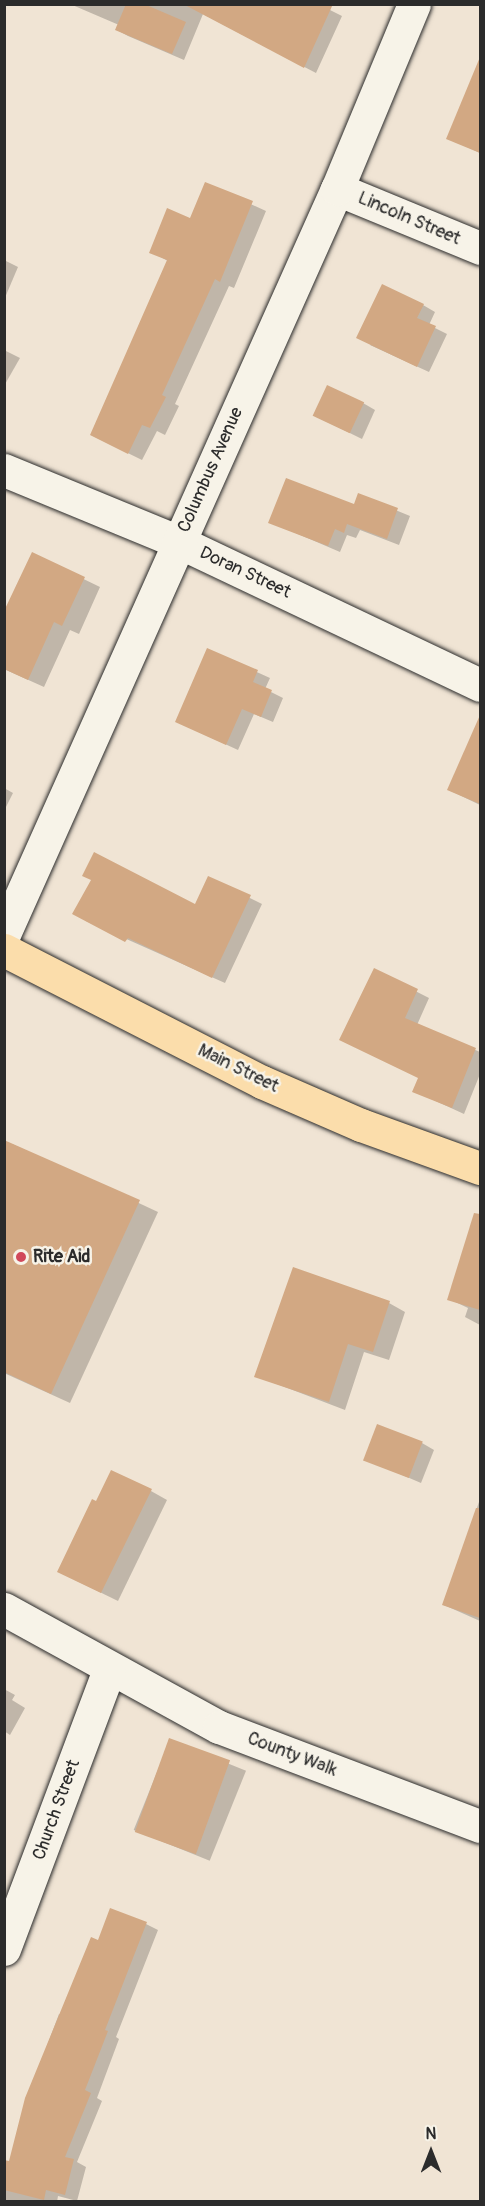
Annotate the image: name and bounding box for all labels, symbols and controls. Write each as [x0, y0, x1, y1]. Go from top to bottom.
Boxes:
street label: Lincoln Street [354, 188, 464, 250]
street label: Columbus Avenue [174, 404, 248, 536]
street label: Doran Street [196, 542, 294, 604]
street label: Main Street [194, 1040, 282, 1098]
place label: Rite Aid [33, 1246, 90, 1268]
marker: Rite Aid [14, 1250, 28, 1264]
street label: County Walk [244, 1728, 340, 1782]
street label: Church Street [29, 1757, 85, 1863]
north arrow [401, 2122, 461, 2182]
text: N [426, 2124, 436, 2144]

